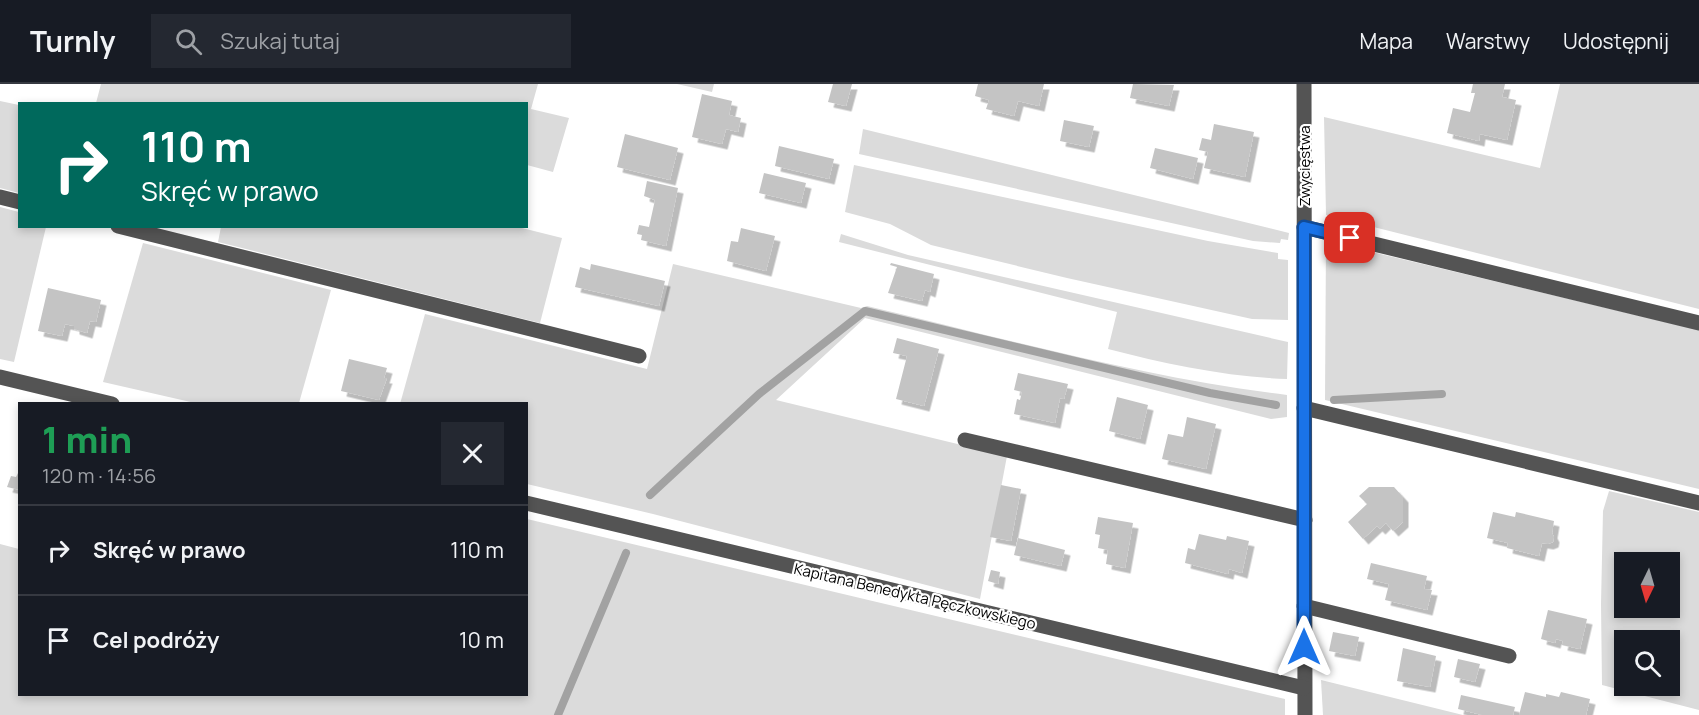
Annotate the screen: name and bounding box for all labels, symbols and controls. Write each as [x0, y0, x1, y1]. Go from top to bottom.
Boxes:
search box [151, 14, 571, 68]
text: Turnly [30, 22, 115, 60]
icon: search [172, 25, 205, 58]
text: Szukaj tutaj [220, 26, 340, 56]
text: Mapa [1360, 27, 1413, 55]
text: Warstwy [1446, 27, 1530, 55]
text: Udostępnij [1563, 27, 1669, 55]
text: 110 m [141, 117, 252, 175]
icon: right [42, 126, 120, 204]
street label: Zwycięstwa [1294, 126, 1315, 206]
text: Skręć w prawo [141, 172, 319, 209]
pin [1324, 212, 1375, 263]
icon: arrive [1333, 221, 1366, 254]
text: 1 min [42, 415, 132, 464]
button: close [441, 422, 504, 485]
text: 120 m · 14:56 [42, 462, 156, 489]
icon: right [42, 534, 75, 567]
text: Skręć w prawo [93, 535, 246, 565]
text: 110 m [450, 535, 504, 565]
north arrow [1614, 552, 1680, 618]
map controls [1614, 552, 1680, 696]
street label: Kapitana Benedykta Pęczkowskiego [792, 558, 1038, 634]
position arrow [1272, 615, 1336, 679]
icon: arrive [42, 624, 75, 657]
text: Cel podróży [93, 625, 219, 655]
text: 10 m [459, 625, 504, 655]
button: search [1614, 630, 1680, 696]

